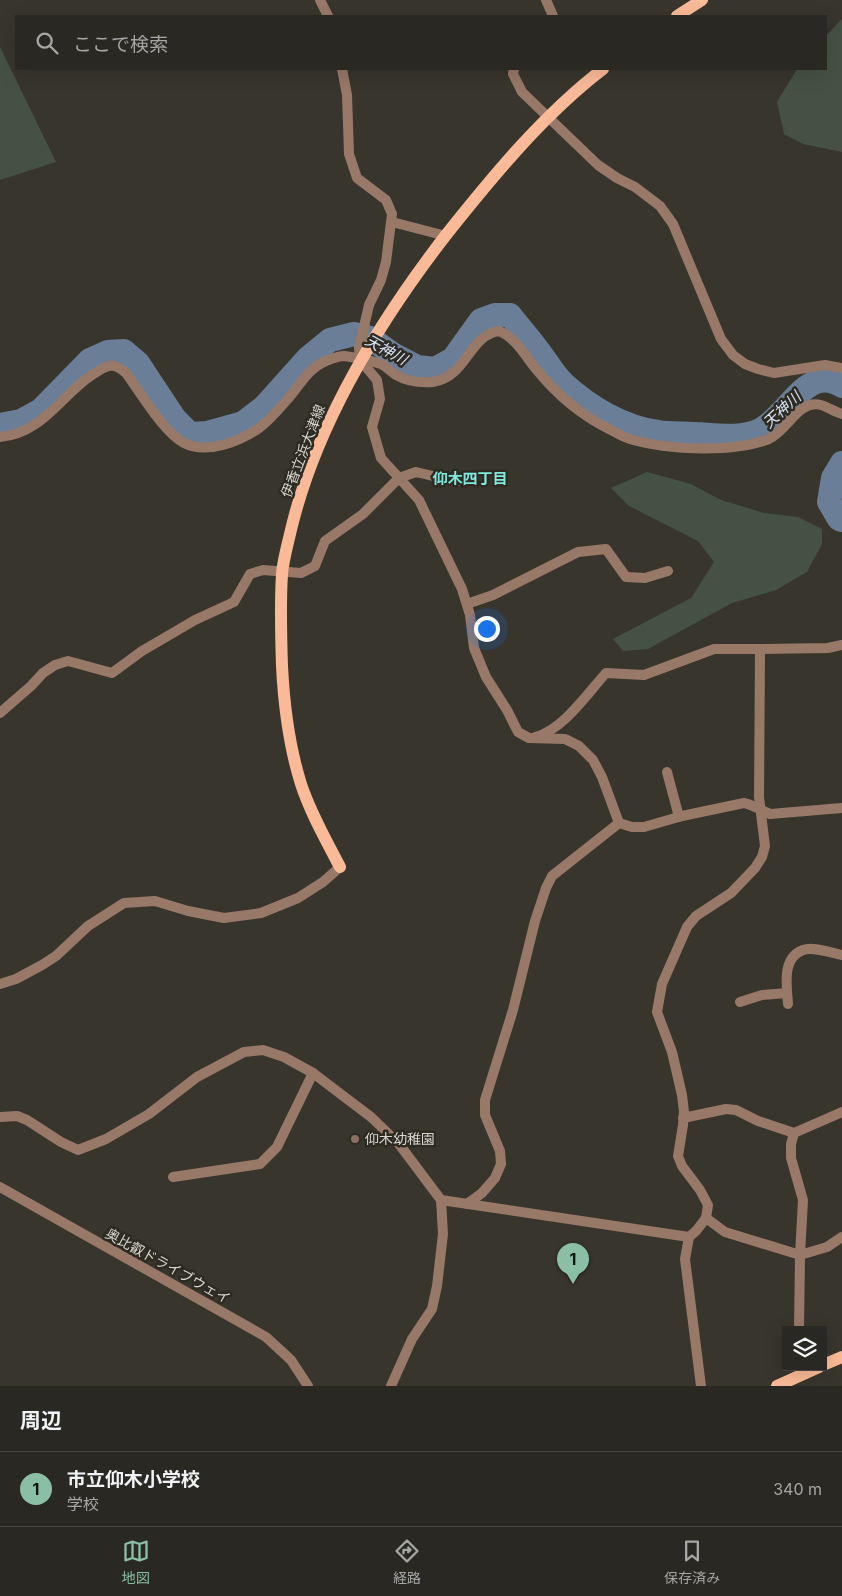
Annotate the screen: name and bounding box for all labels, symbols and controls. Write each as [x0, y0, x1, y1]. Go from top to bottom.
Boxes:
search box [15, 15, 827, 70]
icon: search [33, 29, 61, 57]
text: ここで検索 [73, 33, 168, 56]
water label: 天神川 [362, 330, 412, 370]
water label: 天神川 [759, 386, 806, 432]
street label: 伊香立浜大津線 [277, 402, 328, 500]
district label: 仰木四丁目 [432, 469, 508, 488]
your location [474, 616, 500, 642]
place label: 仰木幼稚園 [365, 1130, 435, 1147]
marker: 仰木幼稚園 [349, 1133, 361, 1145]
street label: 奥比叡ドライブウェイ [103, 1224, 234, 1307]
pin: 1 [557, 1243, 589, 1284]
map controls [782, 1326, 827, 1371]
button: layers [782, 1326, 827, 1371]
text: 周辺 [20, 1408, 62, 1433]
text: 市立仰木小学校 [67, 1468, 200, 1491]
text: 1 [33, 1479, 39, 1499]
text: 340 m [773, 1479, 822, 1499]
text: 学校 [67, 1494, 99, 1514]
tab: 地図 [122, 1537, 150, 1587]
tab: 経路 [393, 1537, 421, 1587]
tab: 保存済み [664, 1537, 720, 1587]

